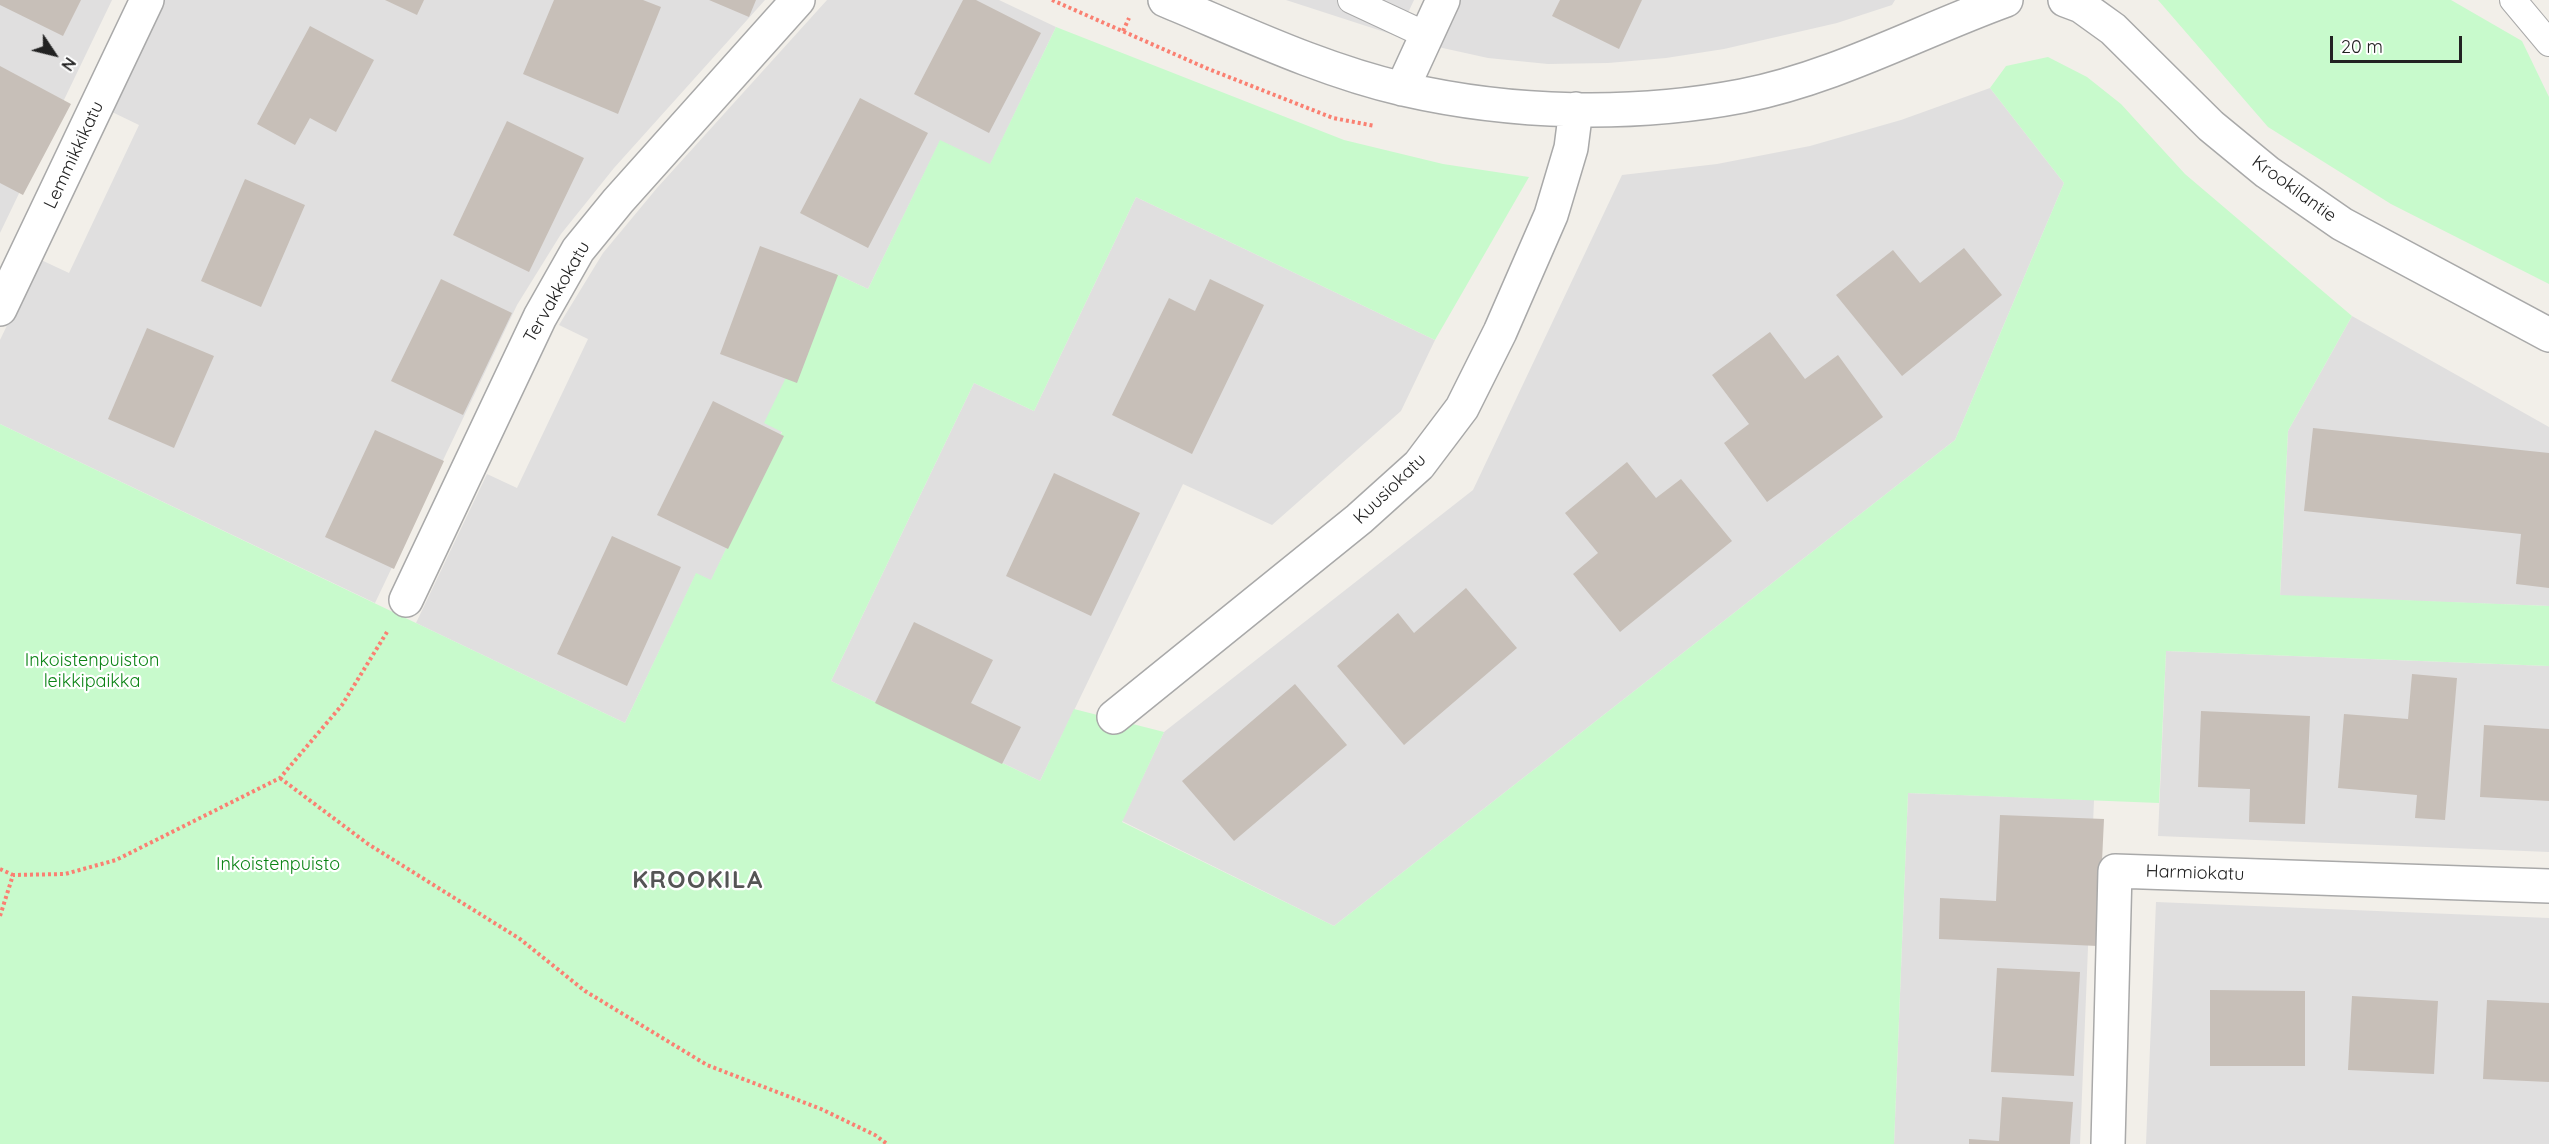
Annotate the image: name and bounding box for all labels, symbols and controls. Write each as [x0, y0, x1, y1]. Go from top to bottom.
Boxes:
north arrow [24, 24, 84, 84]
scale bar [2333, 24, 2465, 62]
text: 20 m [2341, 35, 2383, 58]
text: N [57, 54, 80, 75]
street label: Lemmikkikatu [40, 98, 108, 212]
street label: Krookilantie [2247, 151, 2341, 227]
street label: Tervakkokatu [519, 237, 595, 347]
street label: Kuusiokatu [1349, 449, 1431, 529]
park label: Inkoistenpuiston leikkipaikka [25, 650, 159, 692]
park label: Inkoistenpuisto [216, 854, 340, 876]
street label: Harmiokatu [2145, 860, 2245, 886]
district label: KROOKILA [632, 867, 764, 895]

